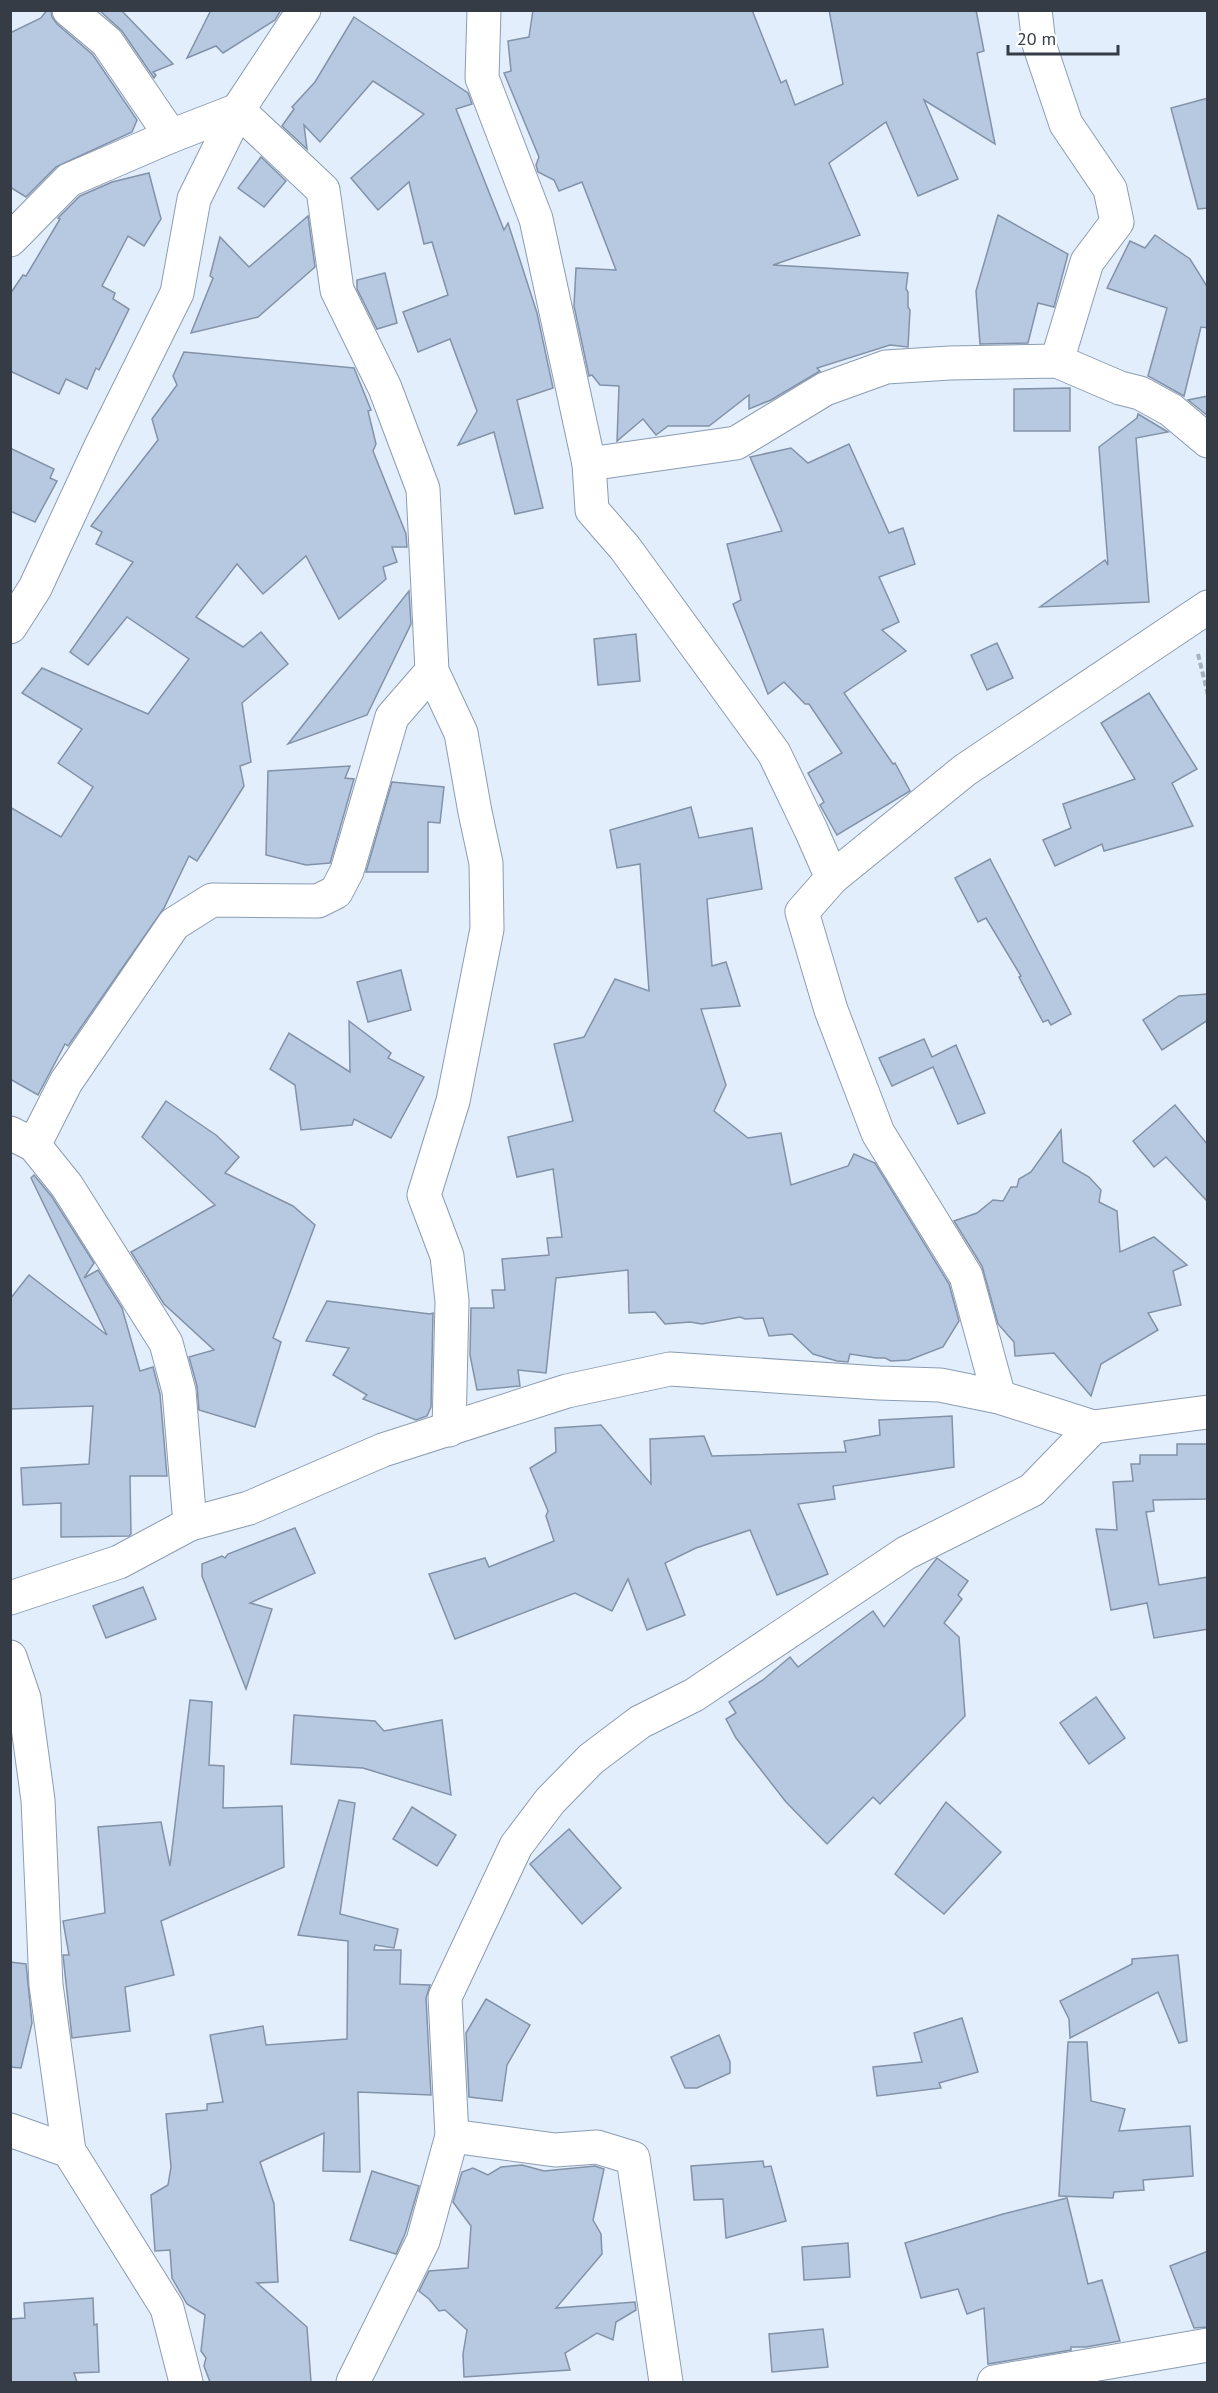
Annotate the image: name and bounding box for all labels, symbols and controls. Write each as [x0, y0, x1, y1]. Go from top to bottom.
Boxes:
scale bar [1008, 18, 1118, 56]
text: 20 m [1017, 27, 1056, 50]

